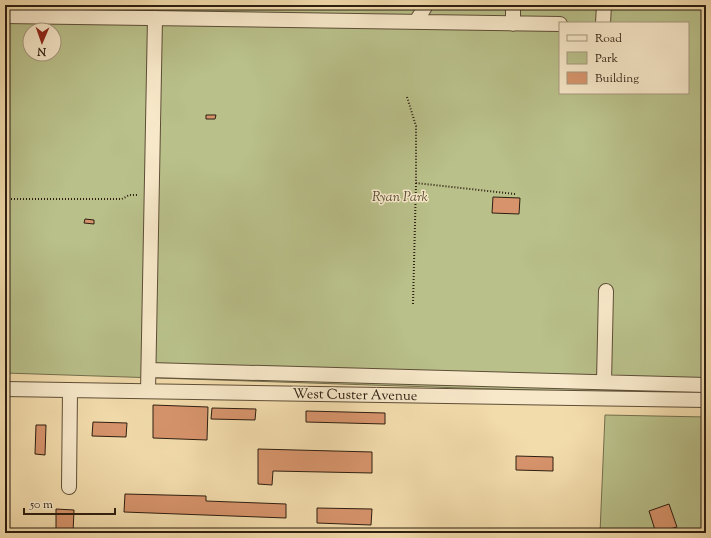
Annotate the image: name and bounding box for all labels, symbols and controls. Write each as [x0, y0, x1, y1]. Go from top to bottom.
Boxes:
north arrow [22, 22, 62, 62]
legend [559, 22, 689, 94]
text: Road [595, 30, 622, 48]
text: N [37, 43, 47, 59]
text: Park [595, 50, 618, 68]
text: Building [595, 70, 639, 88]
park label: Ryan Park [372, 188, 429, 208]
street label: West Custer Avenue [292, 385, 418, 407]
scale bar [24, 490, 115, 516]
text: 50 m [29, 496, 53, 514]

